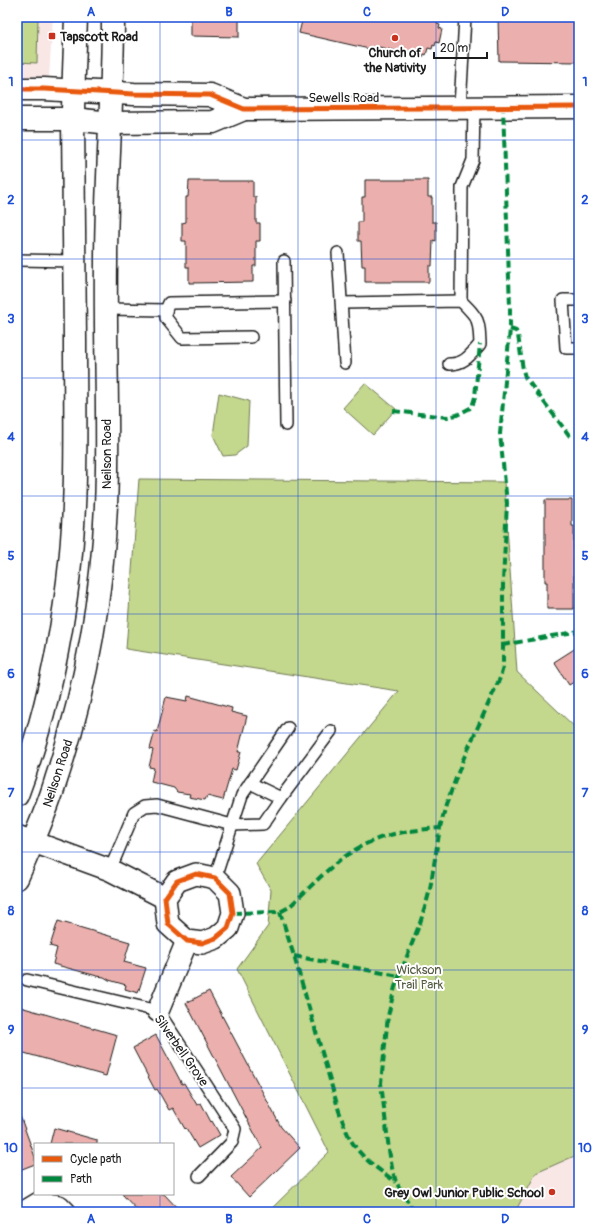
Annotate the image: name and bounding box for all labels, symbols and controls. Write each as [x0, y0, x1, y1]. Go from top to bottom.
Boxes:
text: A [87, 4, 96, 20]
text: B [225, 4, 233, 20]
text: C [363, 4, 371, 20]
text: D [501, 4, 509, 20]
place label: Tapscott Road [59, 29, 138, 45]
marker: Tapscott Road [47, 31, 57, 41]
marker: Church of the Nativity [390, 33, 400, 43]
scale bar [434, 34, 487, 60]
text: 20 m [440, 41, 469, 56]
place label: Church of the Nativity [363, 45, 426, 76]
text: 1 [8, 74, 14, 90]
text: 1 [582, 74, 588, 90]
street label: Sewells Road [309, 90, 379, 106]
text: 2 [7, 192, 15, 208]
text: 2 [581, 192, 589, 208]
text: 3 [7, 311, 15, 327]
text: 3 [581, 311, 589, 327]
street label: Neilson Road [99, 419, 115, 489]
text: 4 [7, 429, 15, 445]
text: 4 [581, 429, 589, 445]
text: 5 [7, 548, 15, 564]
text: 5 [581, 548, 589, 564]
text: 6 [7, 666, 15, 682]
text: 6 [581, 666, 589, 682]
street label: Neilson Road [39, 737, 76, 809]
text: 7 [8, 785, 15, 801]
text: 7 [582, 785, 589, 801]
text: 8 [8, 903, 15, 919]
text: 8 [582, 903, 589, 919]
park label: Wickson Trail Park [395, 962, 444, 993]
street label: Silverbell Grove [151, 1012, 212, 1090]
text: 9 [8, 1022, 15, 1038]
text: 9 [582, 1022, 589, 1038]
text: 10 [4, 1140, 18, 1156]
text: 10 [578, 1140, 592, 1156]
legend [34, 1143, 174, 1195]
text: Cycle path [70, 1152, 122, 1167]
text: Path [70, 1172, 92, 1187]
place label: Grey Owl Junior Public School [384, 1185, 544, 1201]
marker: Grey Owl Junior Public School [547, 1187, 557, 1197]
text: A [87, 1211, 96, 1227]
text: B [225, 1211, 233, 1227]
text: C [363, 1211, 371, 1227]
text: D [501, 1211, 509, 1227]

